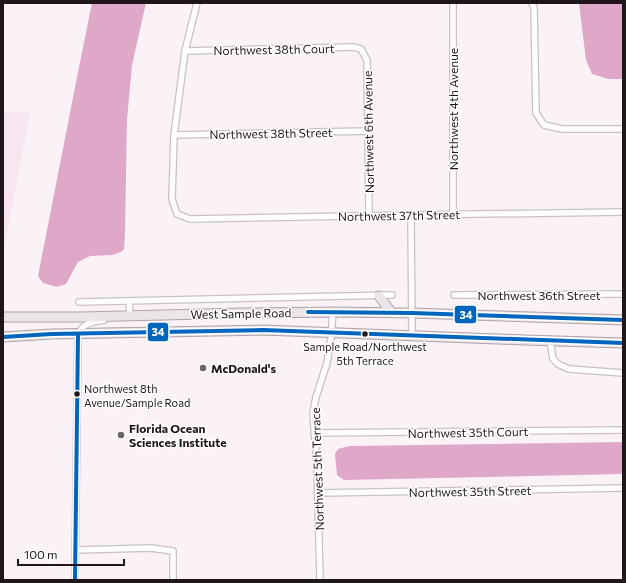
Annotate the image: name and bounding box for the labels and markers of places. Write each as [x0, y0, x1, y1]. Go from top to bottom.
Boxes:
marker: Sample Road/Northwest 5th Terrace [360, 329, 370, 339]
place label: Sample Road/Northwest 5th Terrace [303, 340, 427, 367]
place label: McDonald's [211, 361, 277, 375]
marker: McDonald's [198, 363, 208, 373]
place label: Northwest 8th Avenue/Sample Road [84, 382, 190, 409]
marker: Northwest 8th Avenue/Sample Road [72, 389, 82, 399]
place label: Florida Ocean Sciences Institute [129, 421, 227, 449]
marker: Florida Ocean Sciences Institute [116, 430, 126, 440]

